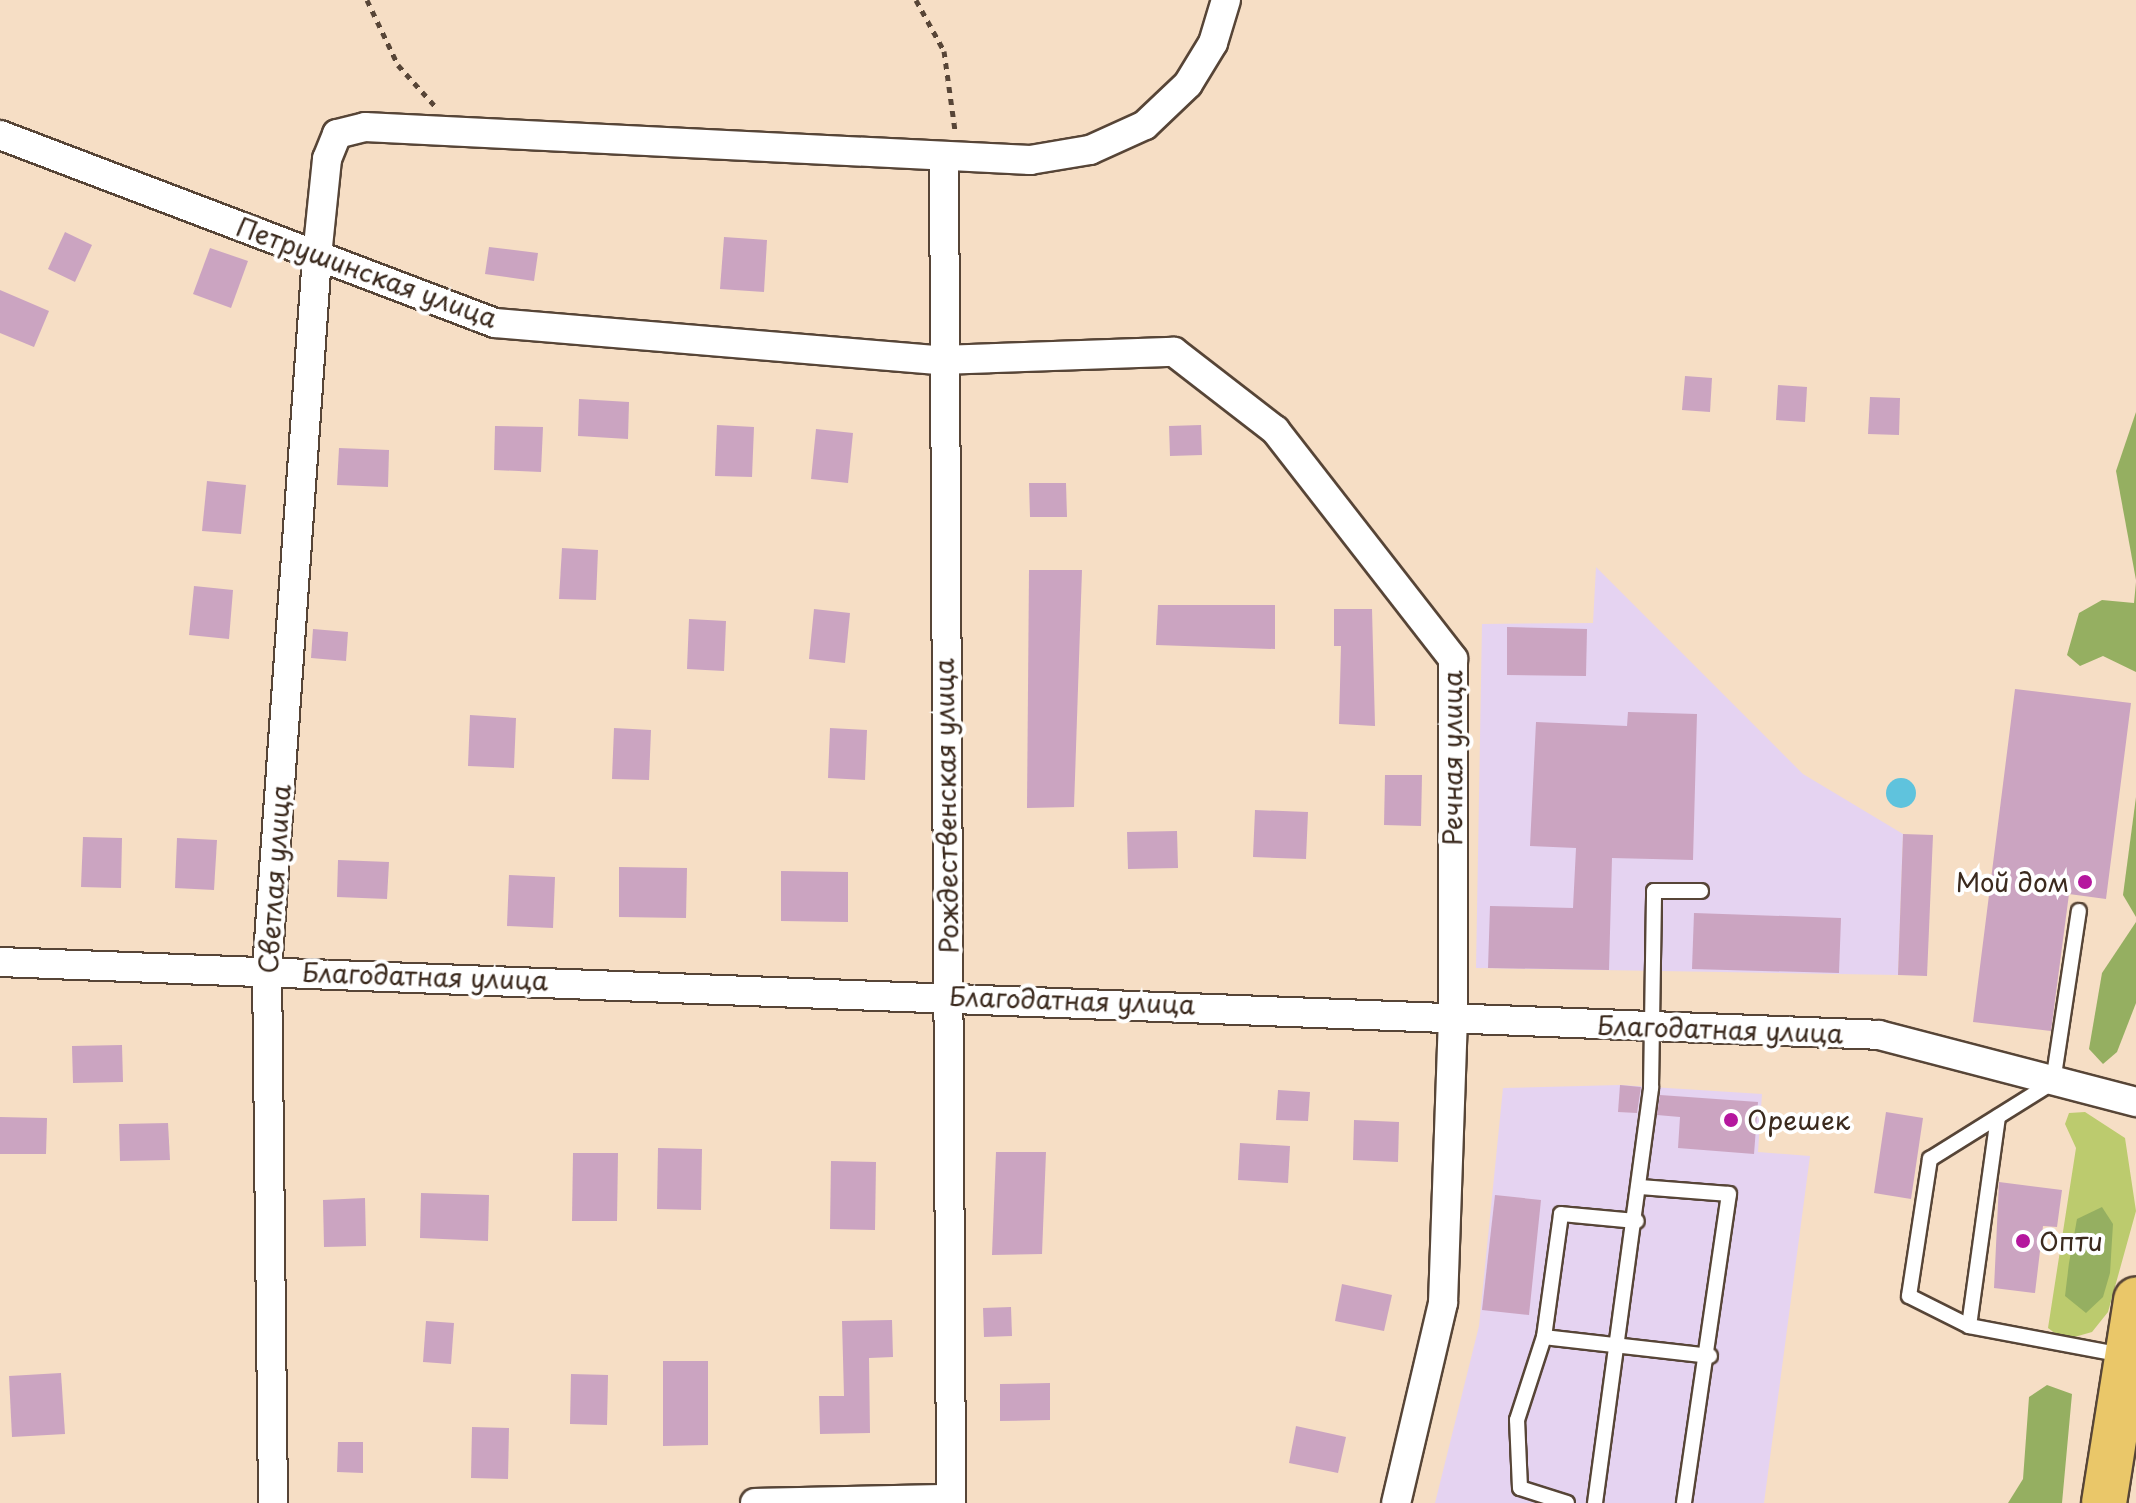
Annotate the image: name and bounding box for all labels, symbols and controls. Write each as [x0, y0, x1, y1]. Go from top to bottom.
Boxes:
street label: Петрушинская улица [232, 210, 502, 334]
street label: Рождественская улица [928, 657, 964, 955]
street label: Речная улица [1436, 670, 1468, 846]
street label: Светлая улица [252, 783, 296, 975]
place label: Мой дом [1955, 866, 2069, 898]
marker: Мой дом [2076, 873, 2094, 891]
street label: Благодатная улица [300, 956, 550, 996]
street label: Благодатная улица [947, 980, 1197, 1020]
street label: Благодатная улица [1595, 1009, 1845, 1049]
place label: Орешек [1747, 1104, 1850, 1136]
marker: Орешек [1722, 1111, 1740, 1129]
place label: Опти [2039, 1225, 2103, 1257]
marker: Опти [2014, 1232, 2032, 1250]

